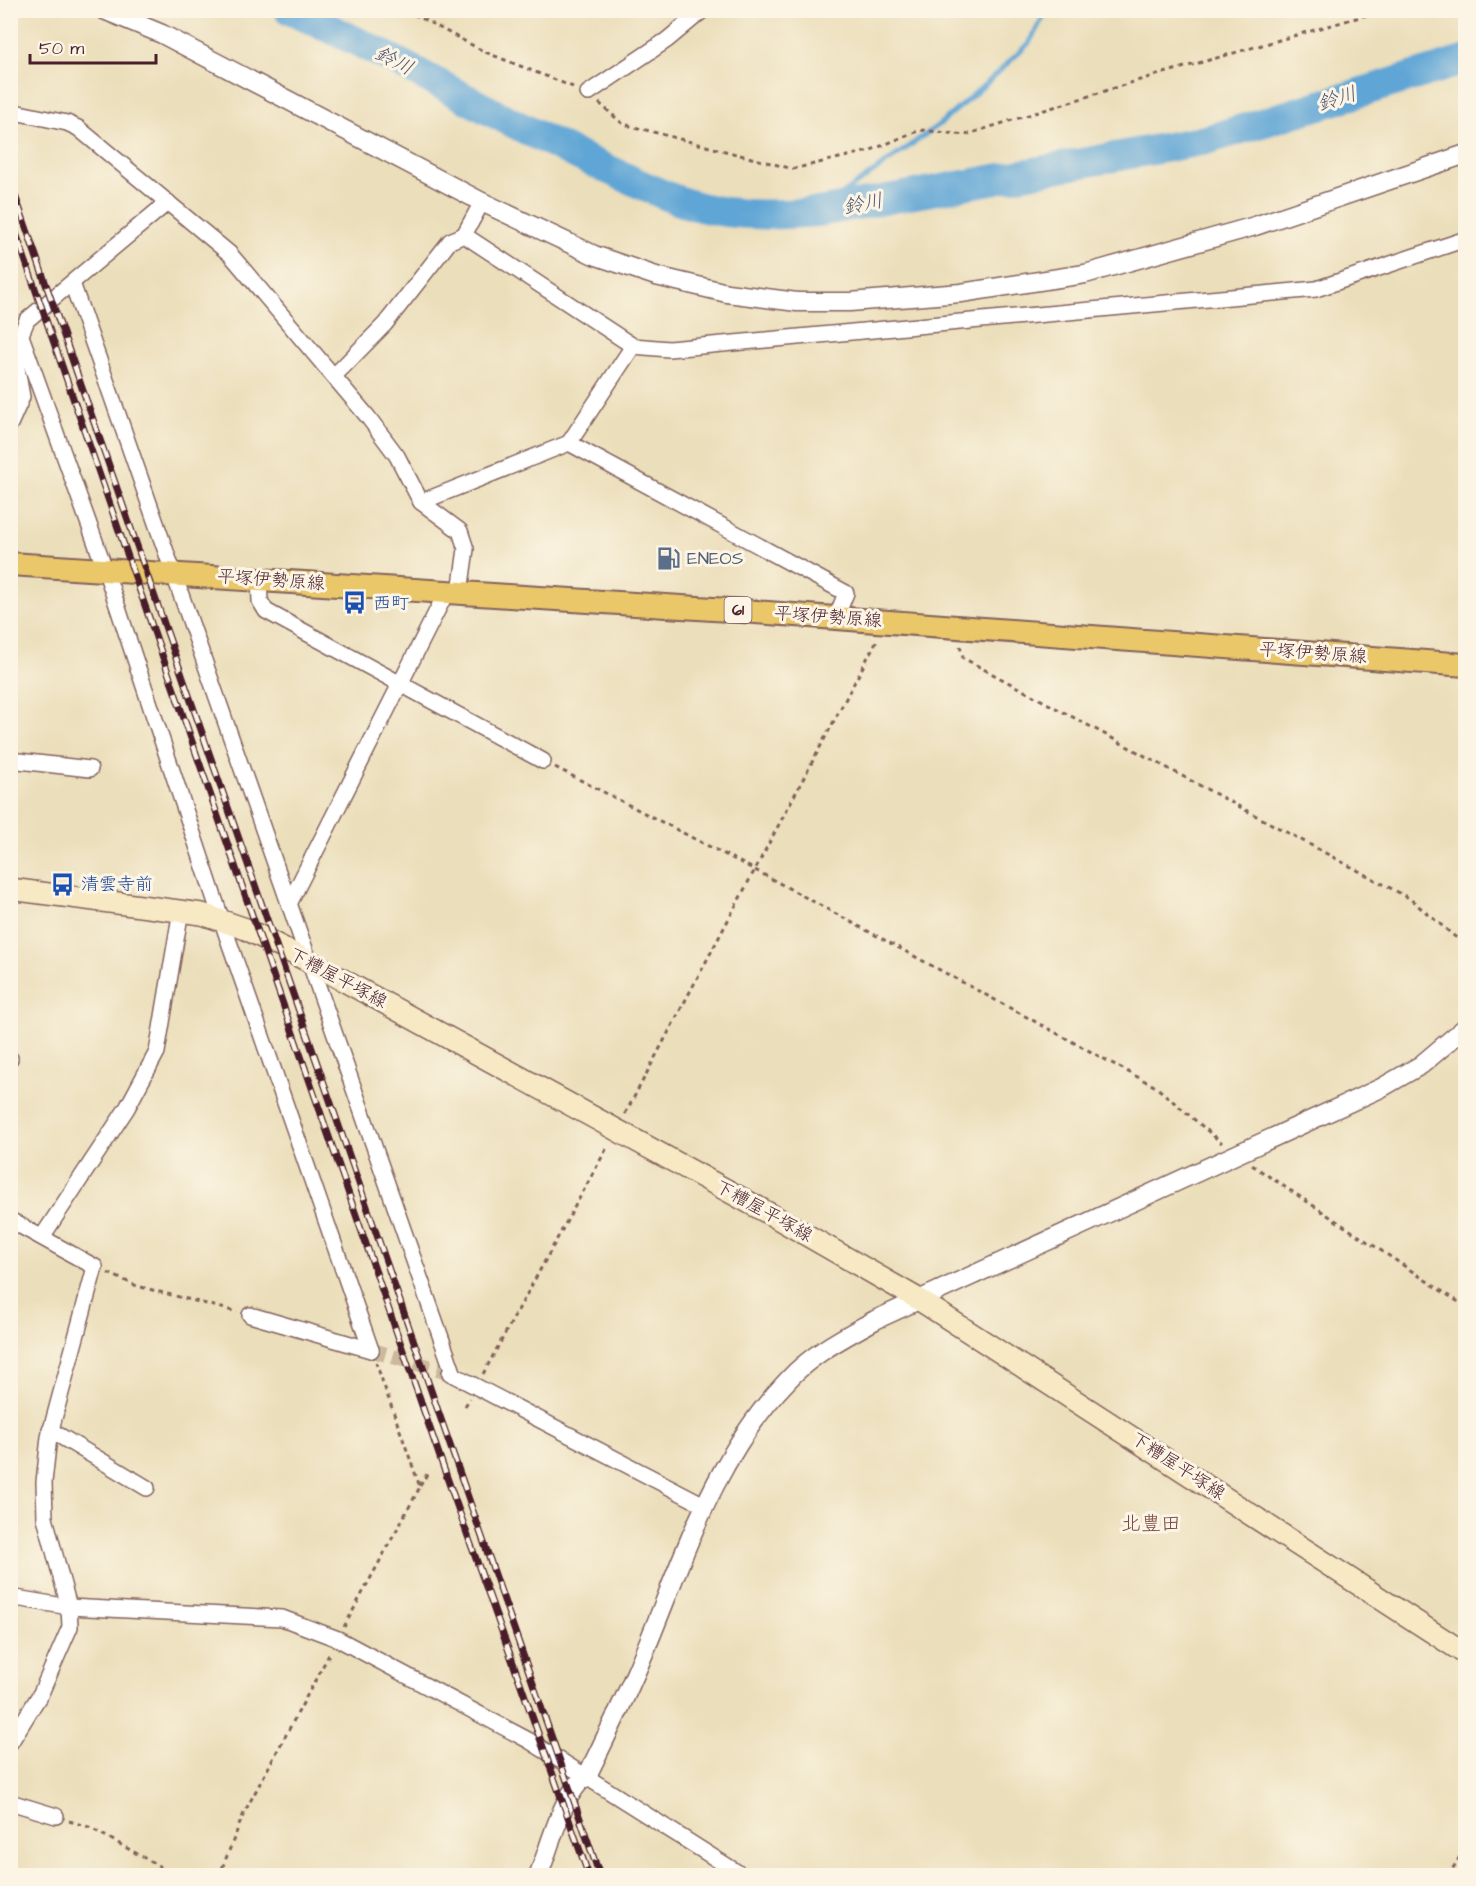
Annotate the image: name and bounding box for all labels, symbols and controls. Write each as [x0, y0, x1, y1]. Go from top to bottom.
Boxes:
scale bar [30, 27, 156, 65]
text: 50 m [39, 36, 84, 61]
water label: 鈴川 [370, 39, 418, 83]
water label: 鈴川 [1314, 80, 1360, 118]
water label: 鈴川 [841, 186, 885, 222]
fuel station icon: ENEOS [656, 545, 682, 571]
place label: ENEOS [687, 546, 743, 571]
street label: 平塚伊勢原線 [216, 564, 326, 596]
bus stop icon: 西町 [342, 590, 368, 616]
place label: 西町 [373, 591, 409, 616]
road number: 61 [724, 597, 752, 623]
street label: 平塚伊勢原線 [773, 601, 883, 633]
street label: 平塚伊勢原線 [1258, 637, 1368, 669]
bus stop icon: 清雲寺前 [50, 871, 76, 897]
place label: 清雲寺前 [81, 872, 153, 897]
street label: 下糟屋平塚線 [284, 942, 392, 1014]
street label: 下糟屋平塚線 [711, 1174, 817, 1248]
street label: 下糟屋平塚線 [1126, 1426, 1230, 1506]
district label: 北豊田 [1121, 1510, 1181, 1538]

